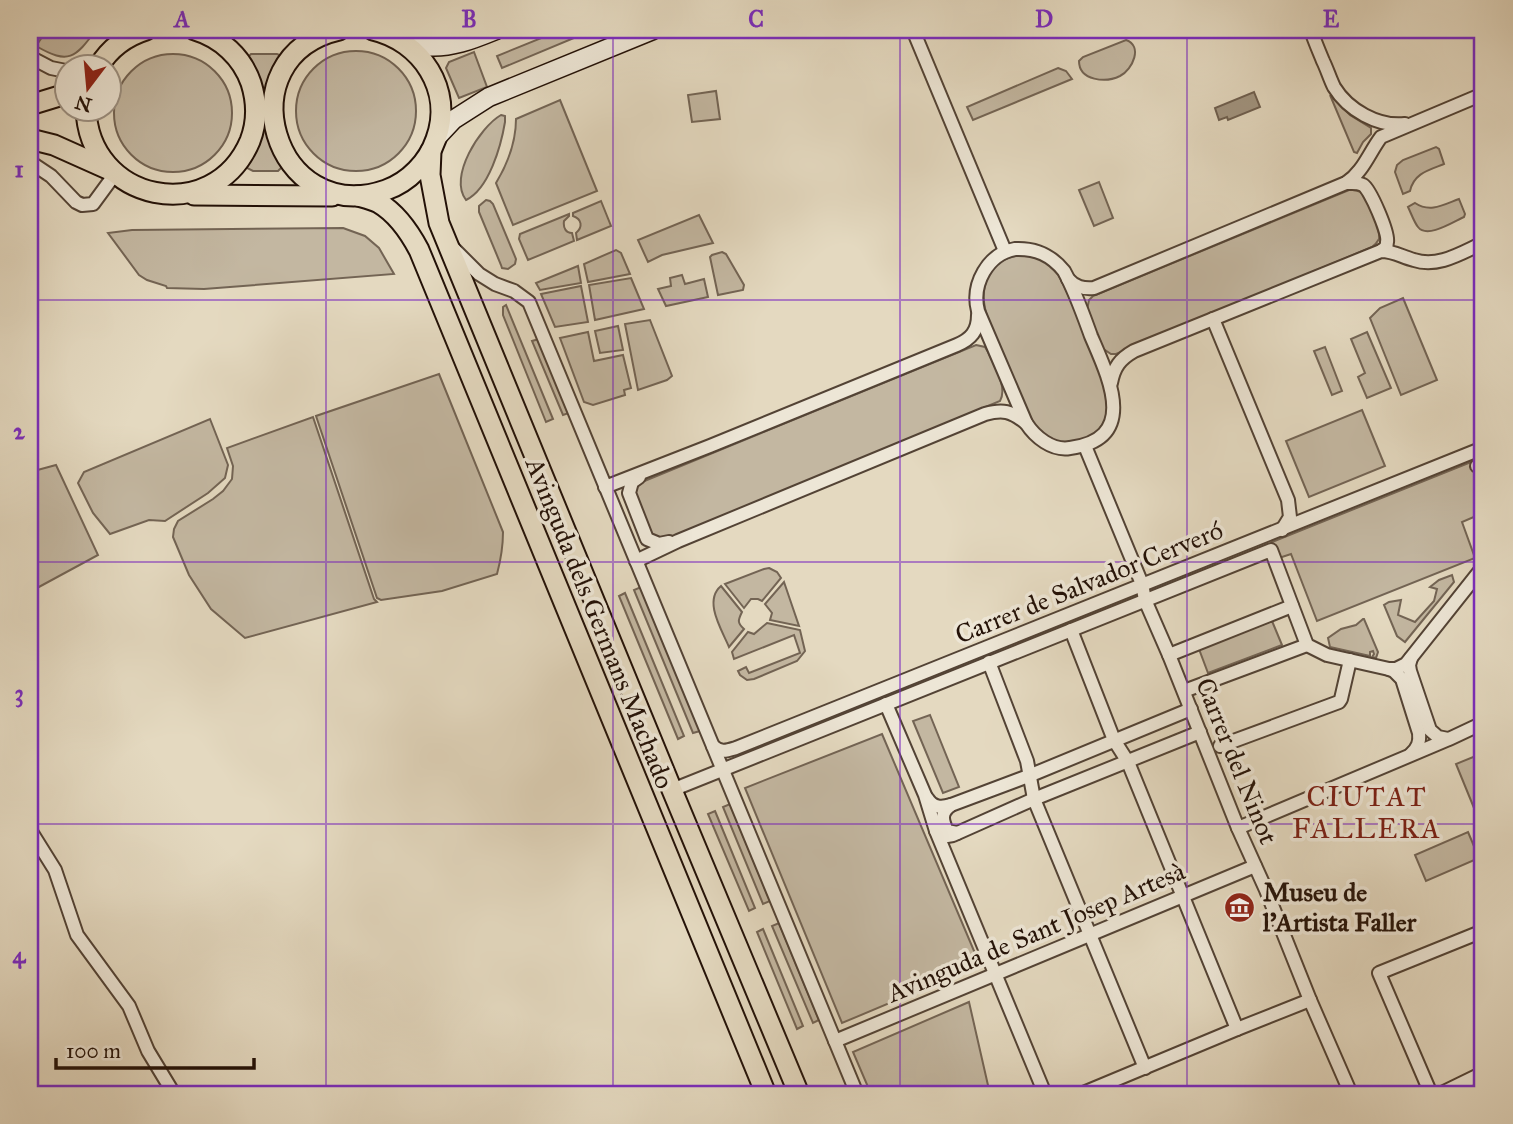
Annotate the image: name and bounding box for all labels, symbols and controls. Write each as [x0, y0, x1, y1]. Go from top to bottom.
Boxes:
text: A [172, 5, 190, 33]
text: B [461, 5, 477, 33]
text: C [748, 5, 764, 33]
text: D [1035, 5, 1053, 33]
text: E [1323, 5, 1340, 33]
north arrow [52, 52, 122, 122]
text: N [73, 91, 94, 117]
text: 1 [14, 155, 24, 183]
text: 2 [13, 417, 25, 445]
street label: Avinguda dels Germans Machado [518, 452, 681, 793]
street label: Carrer de Salvador Cerveró [950, 514, 1228, 650]
street label: Carrer del Ninot [1189, 673, 1285, 849]
text: 3 [14, 679, 24, 708]
district label: CIUTAT FALLERA [1292, 779, 1442, 846]
street label: Avinguda de Sant Josep Artesà [881, 855, 1190, 1010]
place label: Museu de l'Artista Faller [1262, 876, 1417, 938]
museum icon: Museu de l'Artista Faller [1223, 890, 1257, 924]
text: 4 [13, 941, 27, 969]
scale bar [56, 1026, 254, 1070]
text: 100 m [66, 1038, 121, 1064]

